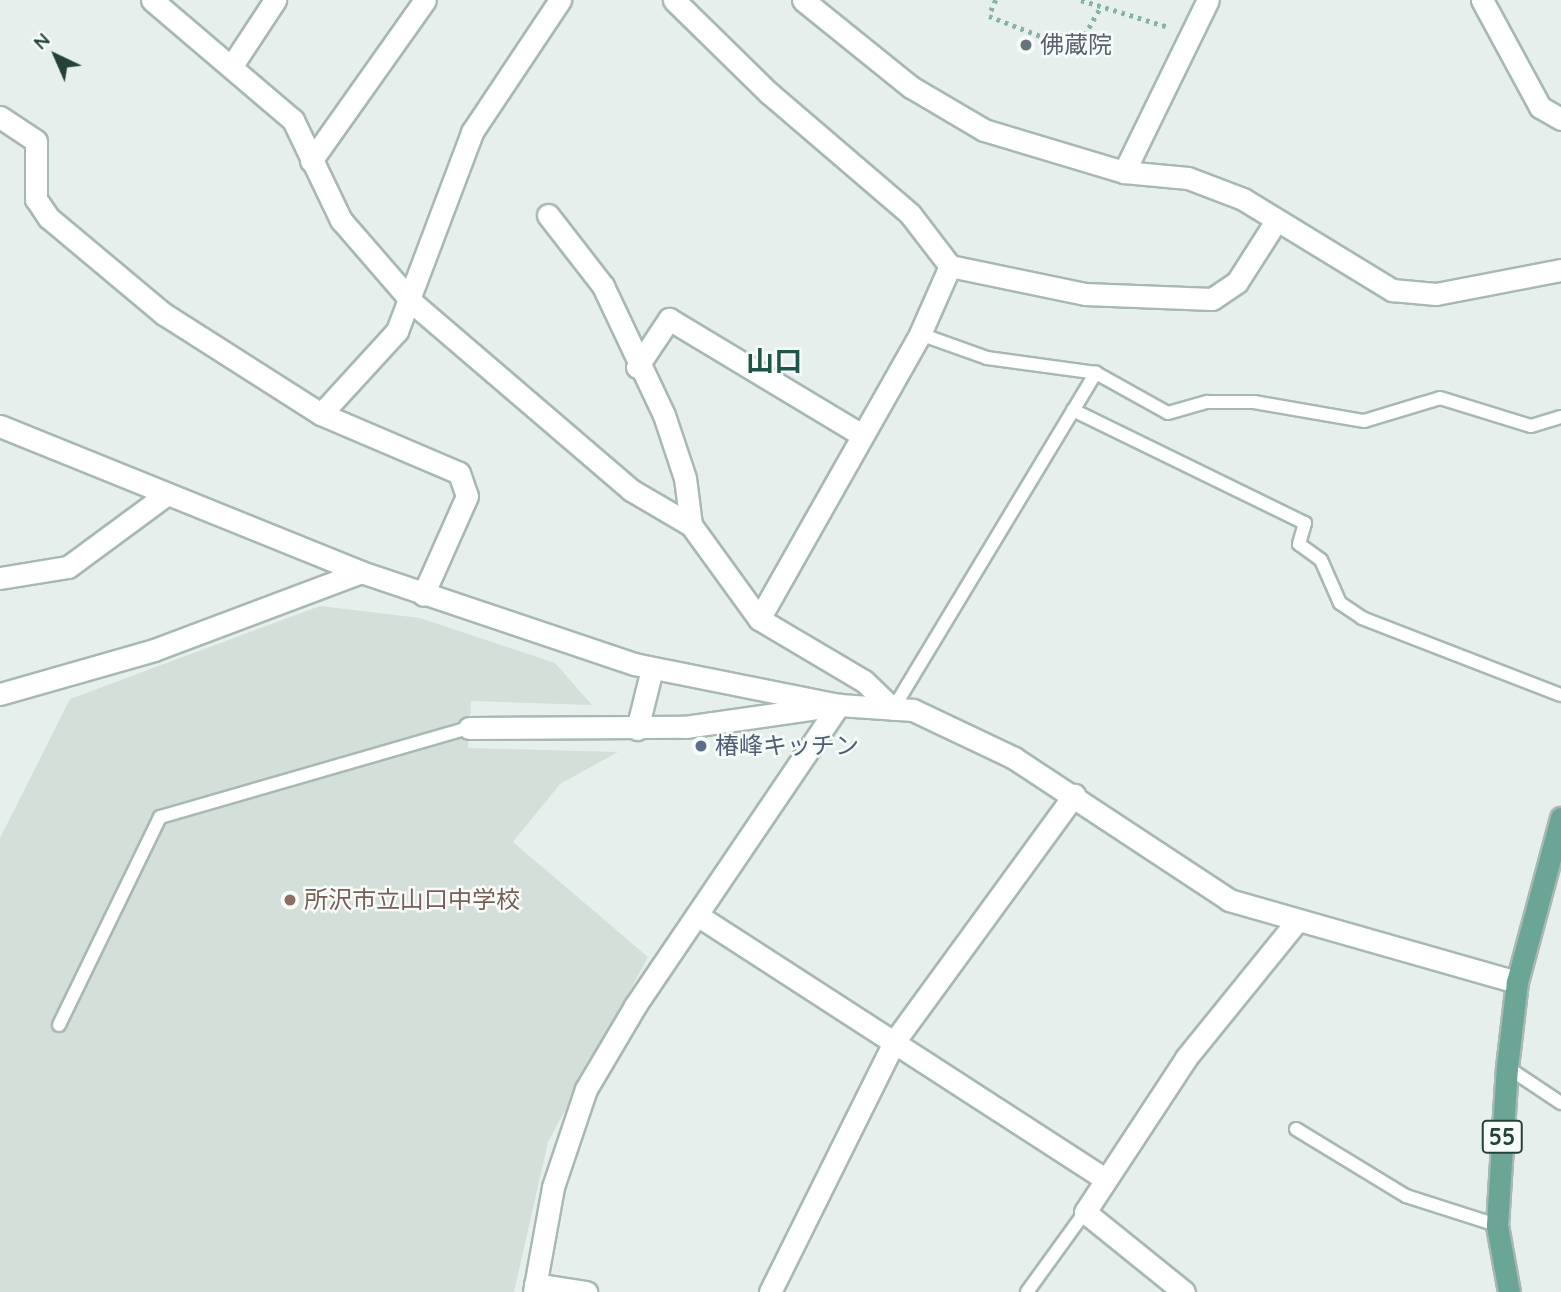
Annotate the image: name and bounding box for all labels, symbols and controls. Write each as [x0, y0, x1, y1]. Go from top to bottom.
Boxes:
north arrow [21, 21, 91, 91]
text: N [28, 27, 55, 54]
place label: 佛蔵院 [1040, 31, 1112, 59]
marker: 佛蔵院 [1018, 37, 1034, 53]
district label: 山口 [746, 344, 802, 378]
place label: 椿峰キッチン [715, 732, 859, 760]
marker: 椿峰キッチン [693, 738, 709, 754]
place label: 所沢市立山口中学校 [304, 886, 520, 914]
marker: 所沢市立山口中学校 [282, 892, 298, 908]
road number: 55 [1481, 1118, 1523, 1156]

